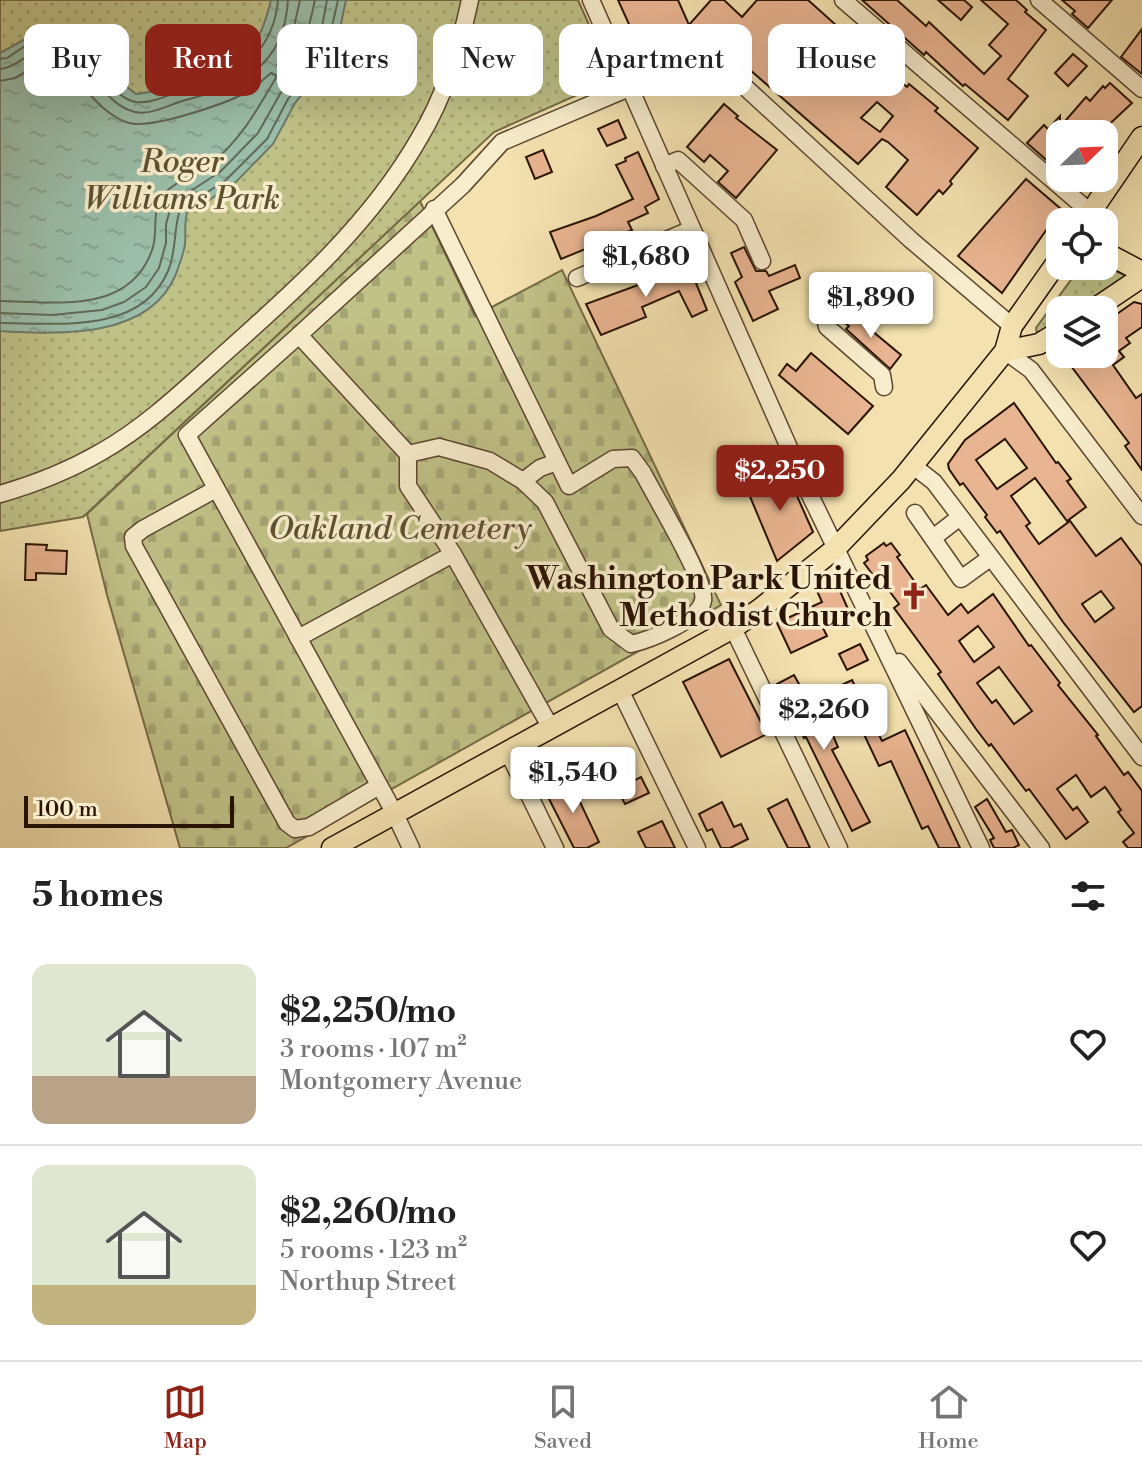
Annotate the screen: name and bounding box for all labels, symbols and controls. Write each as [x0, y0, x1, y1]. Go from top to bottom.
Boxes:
chip: Buy [24, 24, 129, 96]
chip: Rent [145, 24, 261, 96]
chip: Filters [277, 24, 417, 96]
chip: New [433, 24, 543, 96]
chip: Apartment [559, 24, 752, 96]
chip: House [768, 24, 905, 96]
north arrow [1046, 120, 1118, 192]
map controls [1046, 120, 1118, 368]
park label: Roger Williams Park [84, 142, 280, 219]
button: locate [1046, 208, 1118, 280]
pin: $1,680 [581, 231, 711, 299]
text: $1,680 [602, 241, 690, 273]
pin: $1,890 [806, 272, 936, 340]
text: $1,890 [827, 282, 915, 314]
button: layers [1046, 296, 1118, 368]
pin: $2,250 [715, 445, 845, 513]
text: $2,250 [735, 455, 825, 487]
park label: Oakland Cemetery [268, 509, 533, 549]
place label: Washington Park United Methodist Church [525, 559, 892, 636]
church icon: Washington Park United Methodist Church [899, 581, 929, 611]
pin: $2,260 [759, 684, 889, 752]
text: $2,260 [778, 694, 870, 726]
pin: $1,540 [508, 747, 638, 815]
text: $1,540 [528, 757, 618, 789]
scale bar [24, 792, 234, 828]
text: 100 m [36, 796, 98, 823]
icon: filters [1066, 874, 1110, 918]
text: 5 homes [32, 875, 163, 917]
text: $2,250/mo [280, 991, 456, 1033]
icon: home [96, 996, 192, 1092]
icon: heart [1066, 1022, 1110, 1066]
text: 3 rooms · 107 m² [280, 1033, 467, 1065]
text: Montgomery Avenue [280, 1065, 522, 1097]
text: $2,260/mo [280, 1192, 457, 1234]
icon: home [96, 1197, 192, 1293]
icon: heart [1066, 1223, 1110, 1267]
text: 5 rooms · 123 m² [280, 1234, 467, 1266]
text: Northup Street [280, 1266, 456, 1298]
tab: Map [163, 1380, 207, 1455]
tab: Saved [534, 1380, 592, 1455]
tab: Home [918, 1380, 979, 1455]

